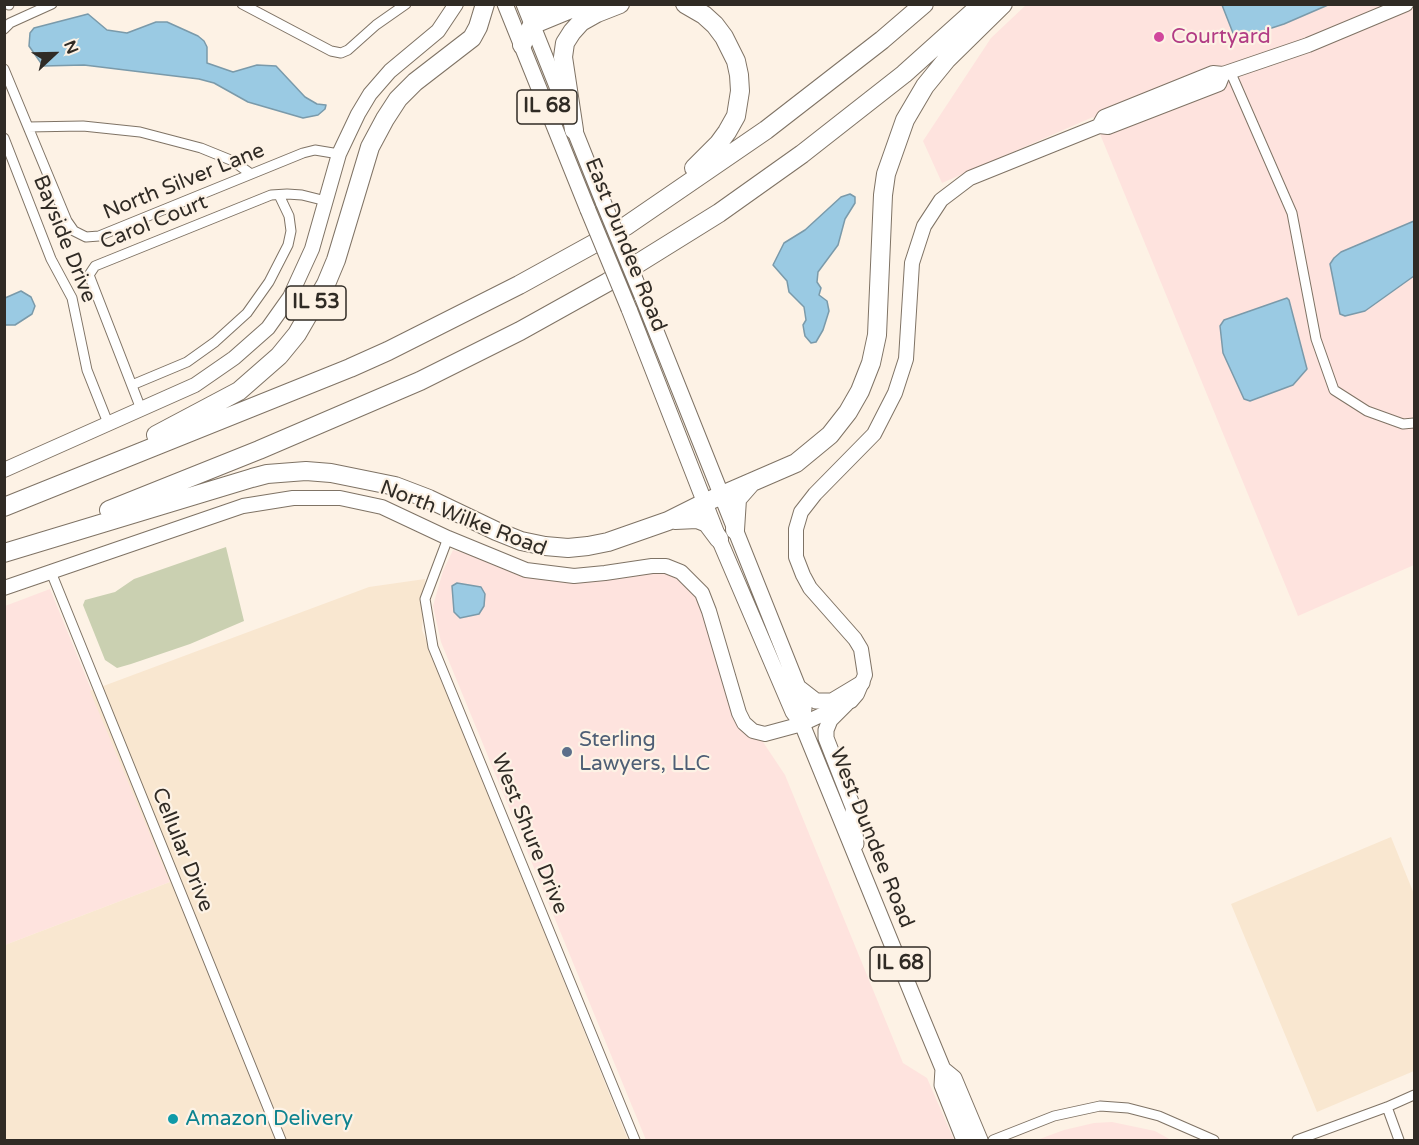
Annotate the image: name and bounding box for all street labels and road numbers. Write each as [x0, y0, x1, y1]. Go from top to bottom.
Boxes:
road number: IL 68 [517, 90, 577, 124]
street label: North Silver Lane [100, 138, 268, 226]
street label: East Dundee Road [579, 155, 671, 335]
street label: Bayside Drive [27, 172, 101, 306]
street label: Carol Court [97, 190, 211, 256]
road number: IL 53 [286, 286, 346, 320]
street label: North Wilke Road [376, 476, 550, 562]
street label: West Dundee Road [823, 744, 919, 932]
street label: West Shure Drive [485, 750, 573, 918]
street label: Cellular Drive [146, 784, 218, 916]
road number: IL 68 [870, 947, 930, 981]

